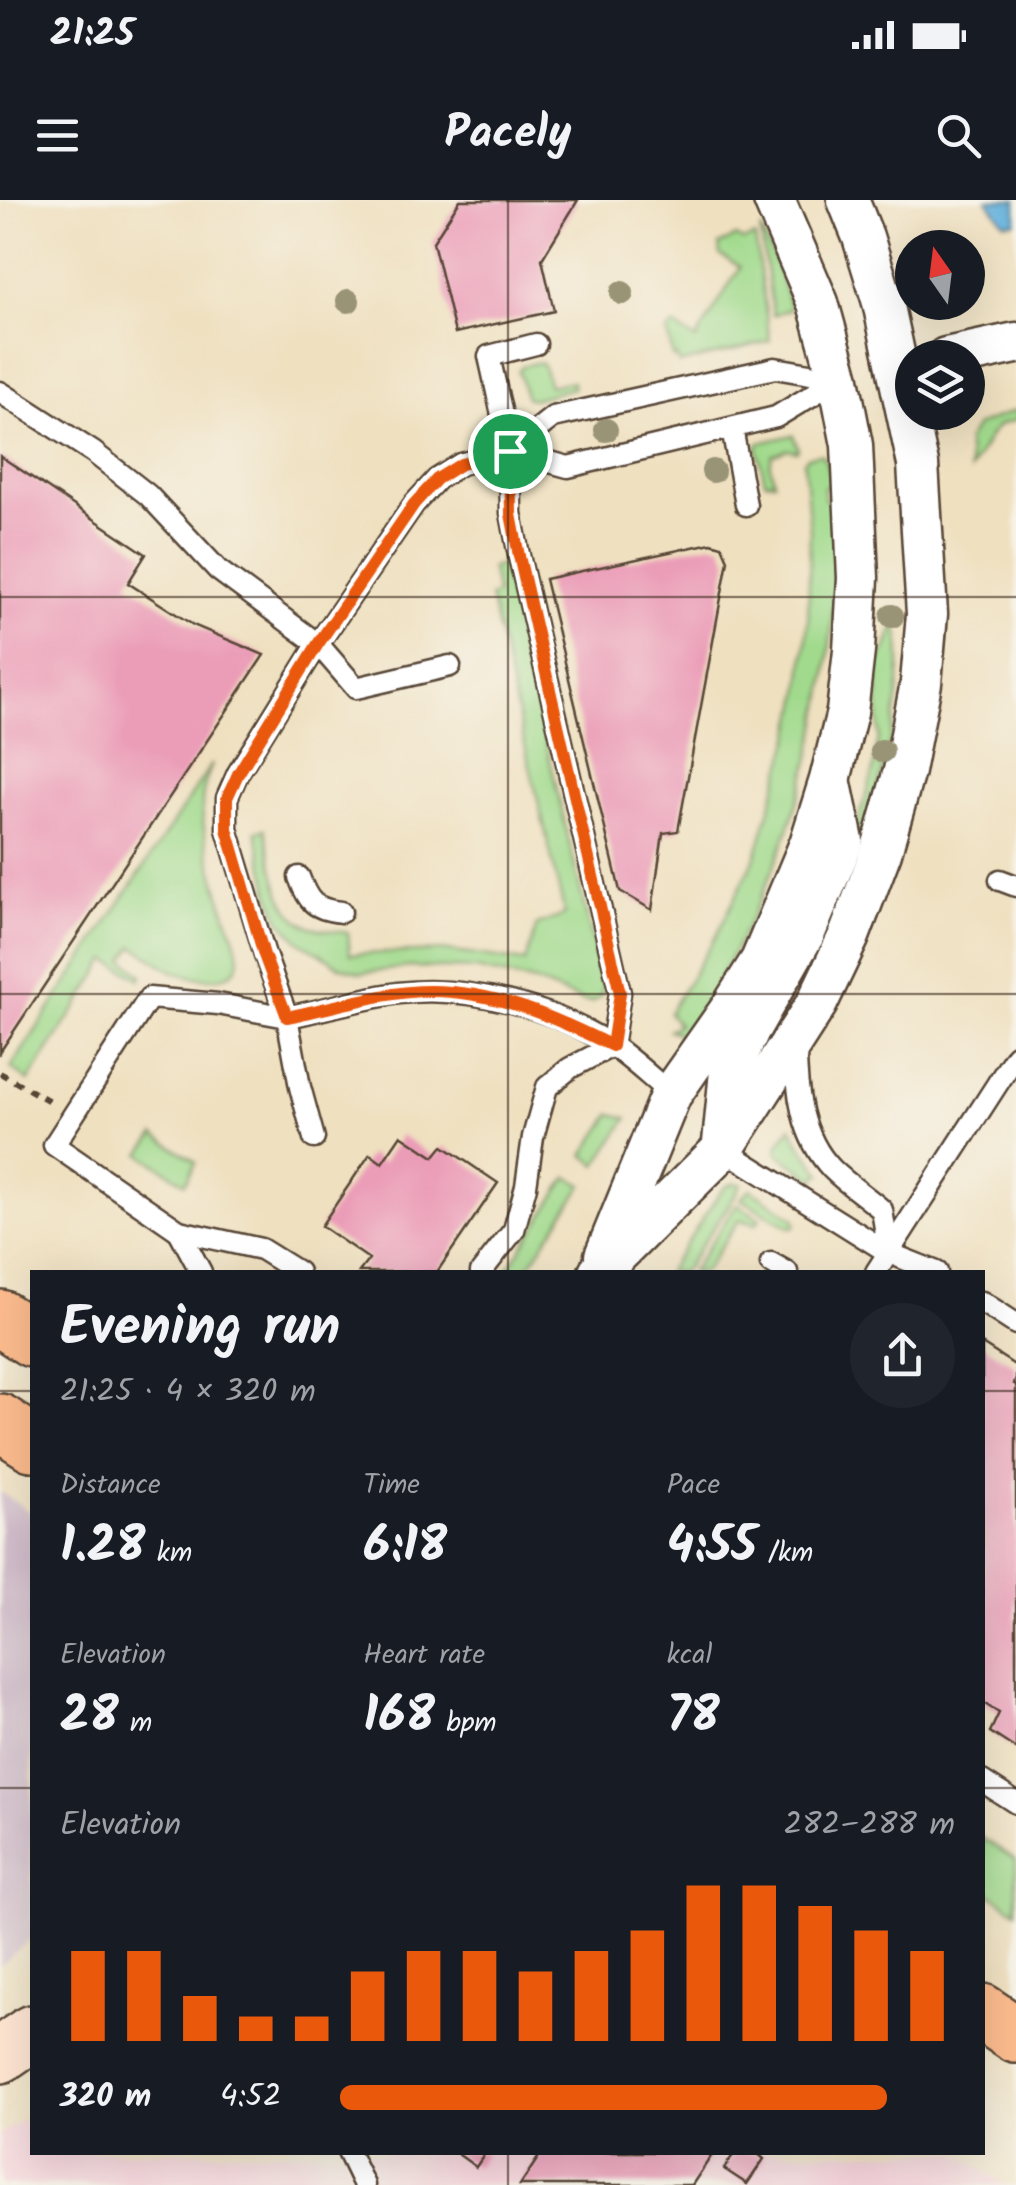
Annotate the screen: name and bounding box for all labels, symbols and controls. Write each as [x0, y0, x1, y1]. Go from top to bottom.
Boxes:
text: 21:25 [50, 5, 134, 65]
text: Pacely [445, 99, 572, 171]
icon: menu [30, 108, 85, 163]
icon: search [931, 108, 986, 163]
north arrow [895, 230, 985, 320]
map controls [895, 230, 985, 430]
button: layers [895, 340, 985, 430]
pin [468, 409, 553, 494]
icon: arrive [483, 424, 538, 479]
text: Evening run [60, 1286, 340, 1373]
button: share [850, 1303, 955, 1408]
text: 21:25 · 4 × 320 m [60, 1367, 316, 1418]
text: Distance [60, 1463, 161, 1508]
text: Time [363, 1463, 420, 1508]
text: Pace [667, 1463, 720, 1508]
text: 1.28 [60, 1508, 146, 1588]
text: 6:18 [363, 1508, 447, 1588]
text: 4:55 [667, 1508, 757, 1588]
text: km [146, 1531, 192, 1576]
text: /km [757, 1531, 813, 1576]
text: Elevation [60, 1633, 166, 1678]
text: Heart rate [363, 1633, 485, 1678]
text: kcal [667, 1633, 712, 1678]
text: 28 [60, 1678, 119, 1758]
text: 168 [363, 1678, 435, 1758]
text: 78 [667, 1678, 720, 1758]
text: m [119, 1701, 152, 1746]
text: bpm [435, 1701, 497, 1746]
text: Elevation [60, 1800, 181, 1851]
text: 282–288 m [784, 1800, 955, 1851]
text: 320 m [60, 2072, 151, 2123]
text: 4:52 [220, 2072, 281, 2123]

